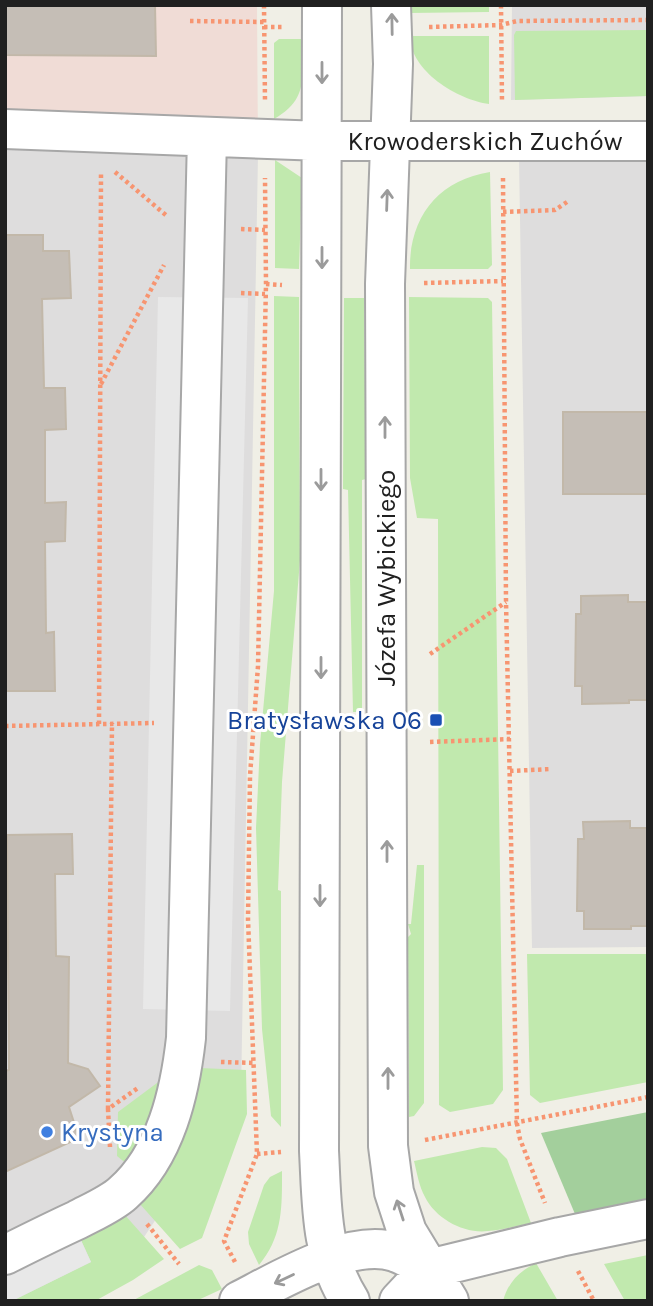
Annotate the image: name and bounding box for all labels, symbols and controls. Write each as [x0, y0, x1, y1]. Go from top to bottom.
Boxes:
one-way arrow [386, 13, 399, 36]
one-way arrow [315, 61, 329, 84]
street label: Krowoderskich Zuchów [347, 126, 623, 157]
one-way arrow [381, 189, 394, 212]
one-way arrow [315, 247, 329, 270]
one-way arrow [378, 416, 392, 439]
one-way arrow [314, 468, 328, 491]
street label: Józefa Wybickiego [371, 470, 402, 686]
one-way arrow [314, 657, 328, 680]
place label: Bratysławska 06 [227, 705, 422, 736]
marker: Bratysławska 06 [428, 712, 444, 728]
one-way arrow [380, 839, 394, 862]
one-way arrow [313, 884, 327, 907]
one-way arrow [381, 1067, 395, 1090]
place label: Krystyna [61, 1117, 164, 1148]
marker: Krystyna [39, 1124, 55, 1140]
one-way arrow [393, 1200, 405, 1222]
one-way arrow [273, 1273, 295, 1286]

